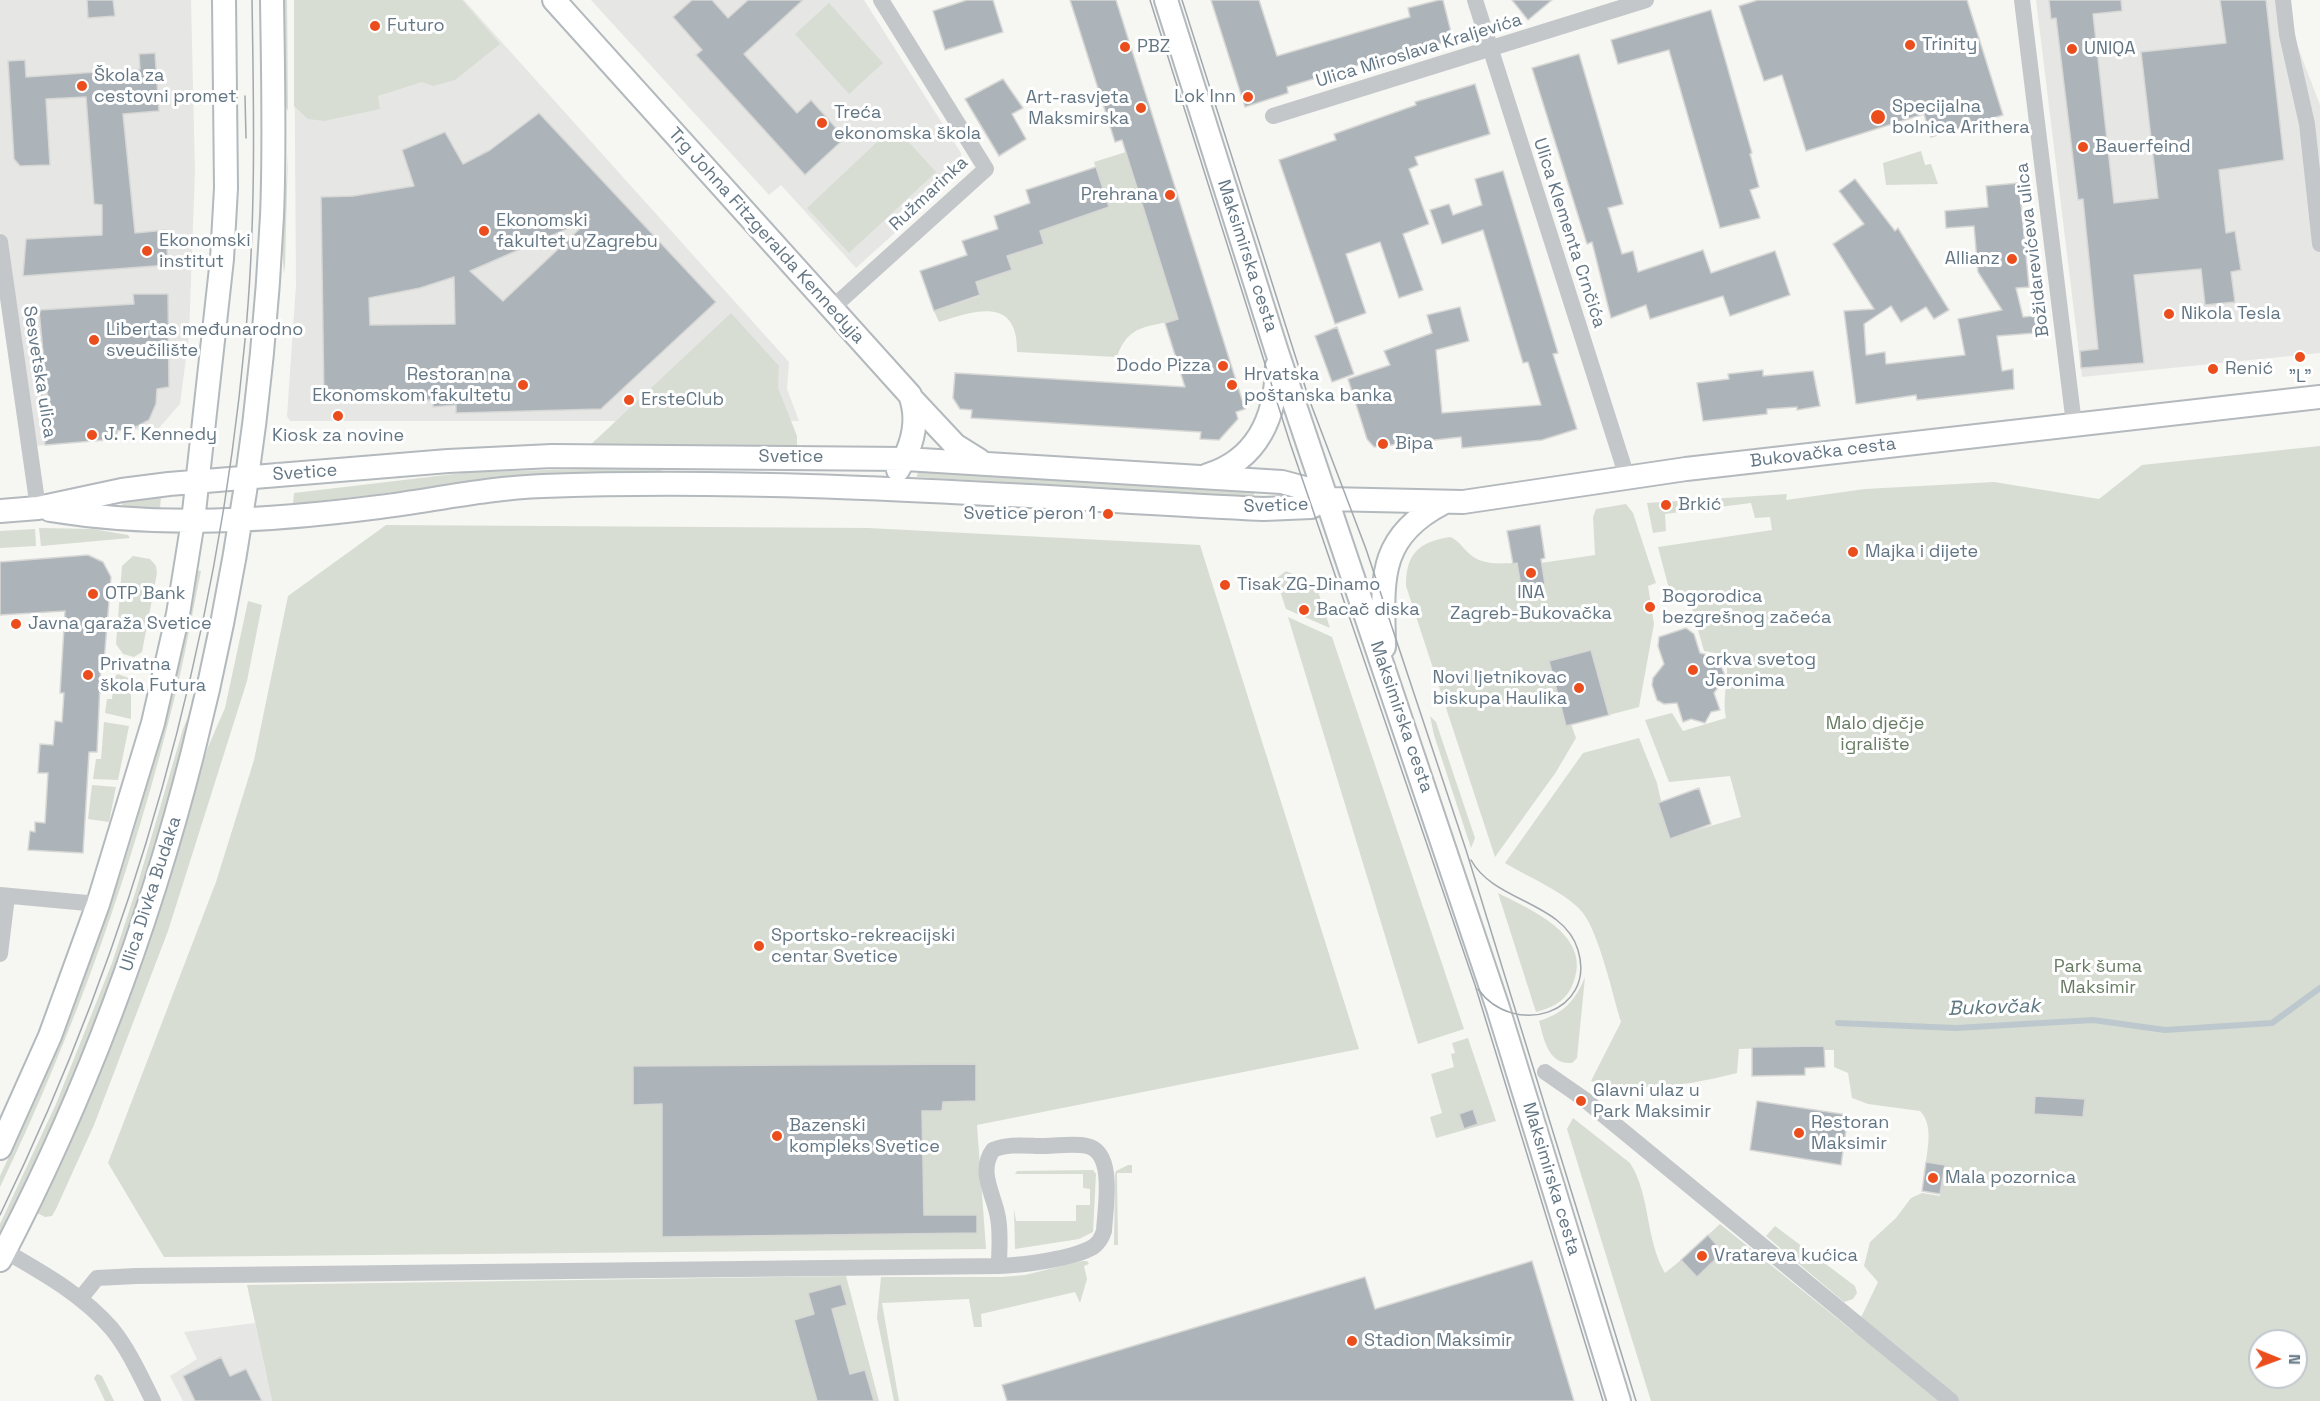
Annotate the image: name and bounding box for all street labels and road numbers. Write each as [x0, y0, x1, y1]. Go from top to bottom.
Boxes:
street label: Ulica Miroslava Kraljevića [1313, 9, 1525, 93]
street label: Trg Johna Fitzgeralda Kennedyja [663, 124, 869, 348]
street label: Ulica Klementa Crnčića [1528, 135, 1610, 331]
street label: Ružmarinka [885, 152, 973, 236]
street label: Božidarevićeva ulica [2012, 161, 2054, 339]
street label: Maksimirska cesta [1212, 177, 1282, 335]
street label: Sesvetska ulica [18, 304, 60, 440]
street label: Bukovačka cesta [1749, 433, 1897, 473]
street label: Svetice [759, 446, 823, 468]
street label: Svetice [272, 460, 338, 486]
street label: Svetice [1243, 494, 1309, 518]
street label: Maksimirska cesta [1365, 638, 1437, 796]
street label: Ulica Divka Budaka [116, 814, 186, 974]
street label: Maksimirska cesta [1517, 1100, 1585, 1258]

